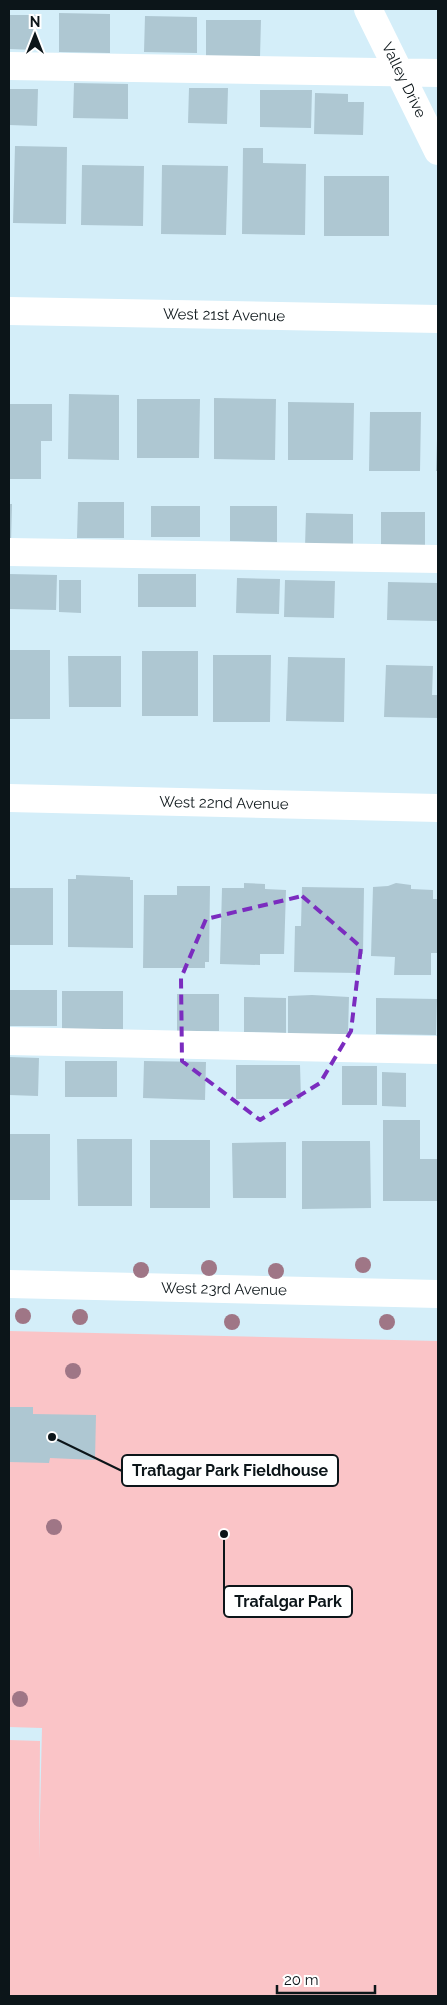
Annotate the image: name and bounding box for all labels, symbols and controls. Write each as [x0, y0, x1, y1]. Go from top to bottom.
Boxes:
north arrow [10, 10, 60, 60]
text: N [30, 14, 40, 30]
street label: Valley Drive [378, 39, 430, 121]
street label: West 21st Avenue [163, 305, 285, 325]
street label: West 22nd Avenue [159, 793, 289, 813]
street label: West 23rd Avenue [161, 1279, 287, 1299]
callout: Traflagar Park Fieldhouse [122, 1455, 338, 1486]
text: Traflagar Park Fieldhouse [132, 1461, 328, 1480]
callout: Trafalgar Park [224, 1586, 352, 1617]
text: Trafalgar Park [234, 1592, 342, 1611]
scale bar [277, 1962, 374, 1994]
text: 20 m [284, 1971, 319, 1989]

